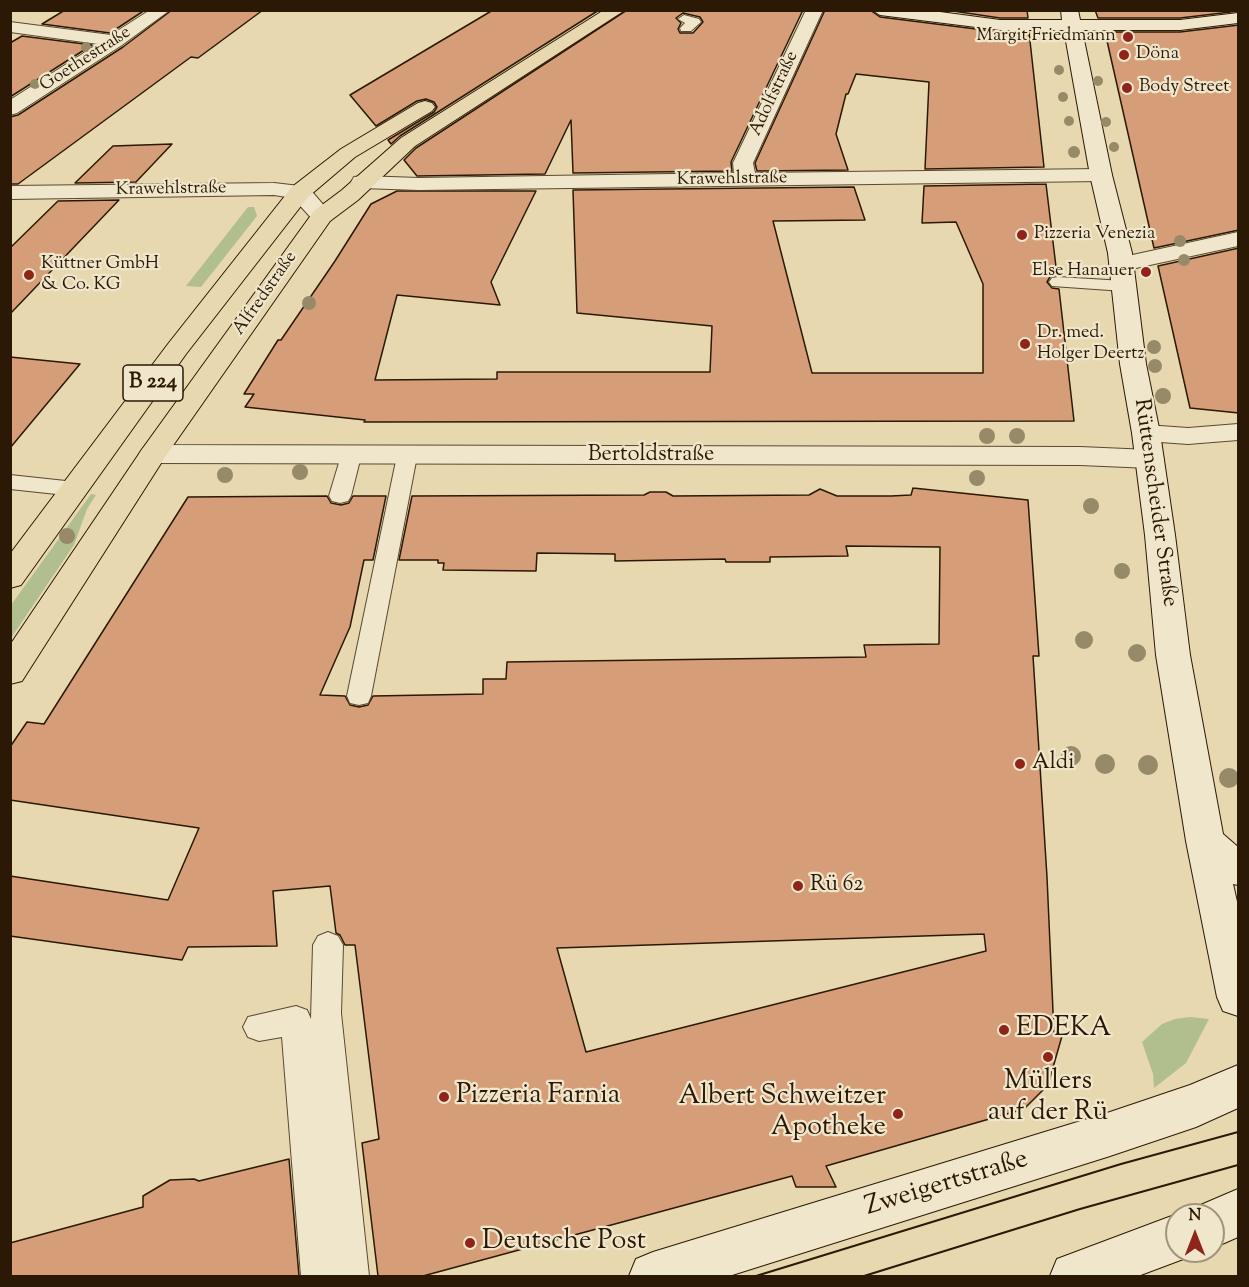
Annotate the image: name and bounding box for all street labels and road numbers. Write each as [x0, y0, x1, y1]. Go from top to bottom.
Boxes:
street label: Goethestraße [37, 23, 135, 97]
street label: Adolfstraße [746, 48, 804, 140]
street label: Krawehlstraße [677, 168, 787, 192]
street label: Krawehlstraße [116, 178, 226, 202]
street label: Alfredstraße [229, 248, 303, 340]
road number: B 224 [123, 365, 183, 401]
street label: Rüttenscheider Straße [1126, 397, 1182, 609]
street label: Bertoldstraße [588, 443, 714, 469]
street label: Zweigertstraße [862, 1145, 1032, 1225]

